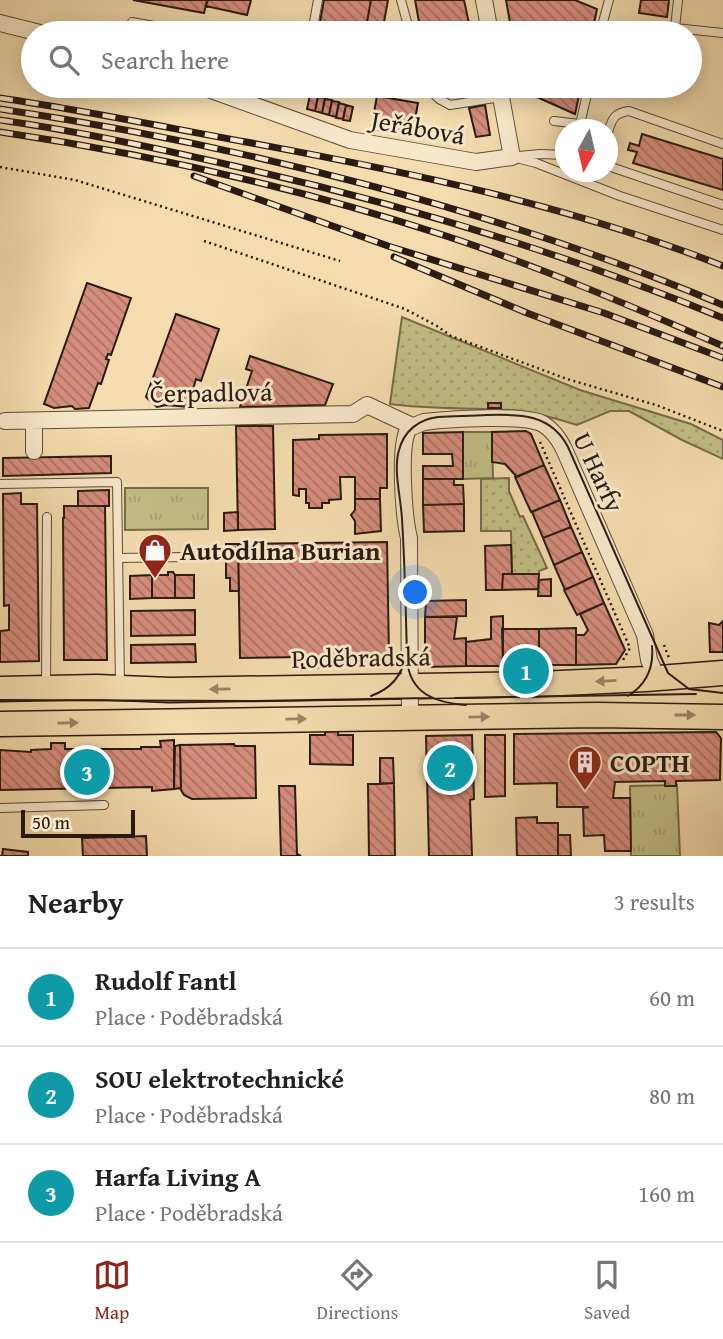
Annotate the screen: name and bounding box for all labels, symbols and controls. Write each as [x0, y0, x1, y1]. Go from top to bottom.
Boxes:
search box [21, 21, 702, 98]
text: Search here [101, 40, 229, 79]
icon: search [45, 41, 83, 79]
street label: Jeřábová [365, 99, 469, 155]
north arrow [555, 119, 618, 182]
street label: Čerpadlová [149, 371, 273, 413]
street label: U Harfy [563, 426, 635, 519]
shop icon: Autodílna Burian [136, 531, 174, 580]
place label: Autodílna Burian [180, 531, 381, 570]
your location [398, 575, 432, 609]
street label: Poděbradská [291, 636, 432, 678]
pin: 1 [503, 645, 549, 697]
one-way arrow [595, 676, 617, 687]
one-way arrow [208, 684, 230, 695]
one-way arrow [674, 710, 696, 721]
one-way arrow [468, 711, 490, 722]
one-way arrow [285, 714, 307, 725]
one-way arrow [57, 717, 79, 729]
pin: 2 [427, 742, 473, 794]
building icon: COPTH [566, 743, 604, 792]
place label: COPTH [610, 743, 690, 782]
pin: 3 [64, 746, 110, 798]
scale bar [21, 807, 135, 839]
text: 50 m [32, 808, 70, 836]
text: Nearby [28, 880, 124, 924]
text: 3 results [614, 885, 695, 918]
text: Rudolf Fantl [95, 961, 237, 1000]
text: 1 [45, 981, 57, 1014]
text: 60 m [649, 981, 695, 1014]
text: Place · Poděbradská [95, 1000, 283, 1033]
text: SOU elektrotechnické [95, 1059, 344, 1098]
text: 2 [45, 1079, 57, 1112]
text: 80 m [649, 1079, 695, 1112]
text: Place · Poděbradská [95, 1098, 283, 1131]
text: Harfa Living A [95, 1157, 261, 1196]
text: 3 [45, 1177, 57, 1210]
text: 160 m [638, 1177, 695, 1210]
text: Place · Poděbradská [95, 1196, 283, 1229]
tab: Map [93, 1256, 131, 1326]
tab: Directions [317, 1256, 398, 1326]
tab: Saved [584, 1256, 630, 1326]

